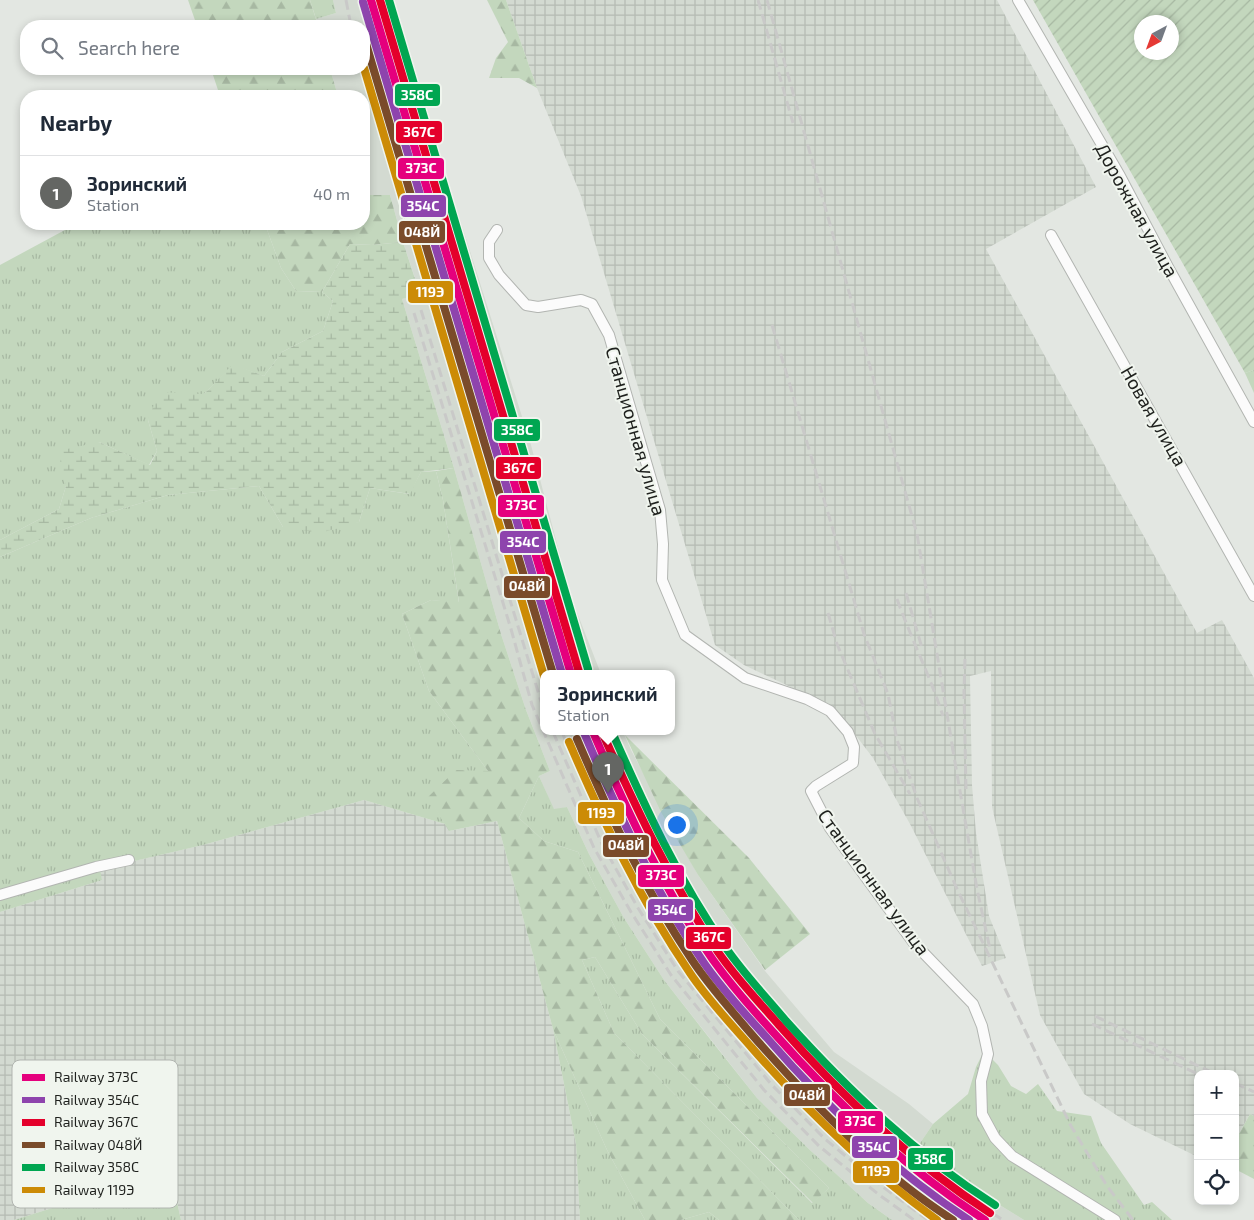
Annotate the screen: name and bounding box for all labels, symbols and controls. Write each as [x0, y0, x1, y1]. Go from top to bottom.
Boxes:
north arrow [1134, 15, 1179, 60]
search box [20, 20, 370, 75]
icon: search [38, 34, 66, 62]
text: Search here [78, 36, 180, 59]
line badge: 358С [394, 83, 441, 107]
text: 358С [401, 86, 433, 103]
text: Nearby [40, 110, 112, 135]
line badge: 367С [395, 120, 443, 144]
text: 367С [403, 123, 435, 140]
street label: Дорожная улица [1090, 139, 1184, 281]
line badge: 373C [397, 157, 445, 180]
text: 373C [405, 159, 437, 176]
text: Зоринский [87, 172, 187, 195]
text: 1 [53, 184, 59, 203]
text: 40 m [313, 184, 350, 203]
line badge: 354С [400, 194, 447, 218]
text: Station [87, 195, 139, 214]
text: 354С [407, 197, 439, 214]
line badge: 048Й [398, 220, 446, 244]
text: 048Й [404, 223, 440, 240]
line badge: 119Э [407, 280, 454, 304]
text: 119Э [416, 283, 444, 300]
street label: Станционная улица [600, 343, 672, 519]
street label: Новая улица [1116, 361, 1192, 471]
line badge: 358С [493, 418, 541, 442]
text: 358С [501, 421, 533, 438]
line badge: 367С [495, 456, 542, 480]
text: 367С [503, 459, 535, 476]
line badge: 373C [497, 494, 545, 518]
text: 373C [505, 496, 537, 513]
line badge: 354С [499, 530, 547, 554]
text: 354С [507, 533, 539, 550]
line badge: 048Й [503, 575, 551, 599]
text: 048Й [509, 577, 545, 594]
popup [540, 670, 675, 735]
text: Зоринский [557, 682, 658, 705]
text: Station [557, 705, 610, 724]
pin: 1 [592, 752, 624, 793]
line badge: 119Э [577, 801, 625, 825]
text: 119Э [587, 804, 615, 821]
street label: Станционная улица [813, 804, 935, 960]
your location [664, 812, 690, 838]
line badge: 048Й [602, 834, 650, 858]
text: 048Й [608, 836, 644, 853]
line badge: 373C [637, 864, 685, 888]
text: 373C [645, 866, 677, 883]
line badge: 354С [647, 898, 694, 922]
text: 354С [654, 901, 686, 918]
line badge: 367С [685, 926, 732, 950]
text: 367С [693, 928, 725, 945]
legend [12, 1060, 178, 1208]
text: Railway 373C [54, 1068, 138, 1085]
map controls [1194, 1070, 1239, 1205]
button: + [1194, 1070, 1239, 1115]
line badge: 048Й [783, 1083, 831, 1107]
text: 048Й [789, 1086, 825, 1103]
text: Railway 354С [54, 1091, 139, 1108]
line badge: 373C [837, 1110, 884, 1134]
text: 373C [844, 1112, 876, 1129]
text: Railway 367С [54, 1113, 138, 1130]
button: − [1194, 1115, 1239, 1160]
line badge: 354С [851, 1135, 898, 1159]
text: Railway 048Й [54, 1136, 142, 1153]
text: 354С [858, 1138, 890, 1155]
line badge: 358С [907, 1147, 954, 1171]
text: 358С [914, 1150, 946, 1167]
text: Railway 358С [54, 1158, 139, 1175]
line badge: 119Э [852, 1160, 900, 1184]
button: locate [1194, 1160, 1239, 1205]
text: 119Э [862, 1162, 890, 1179]
text: Railway 119Э [54, 1181, 134, 1198]

